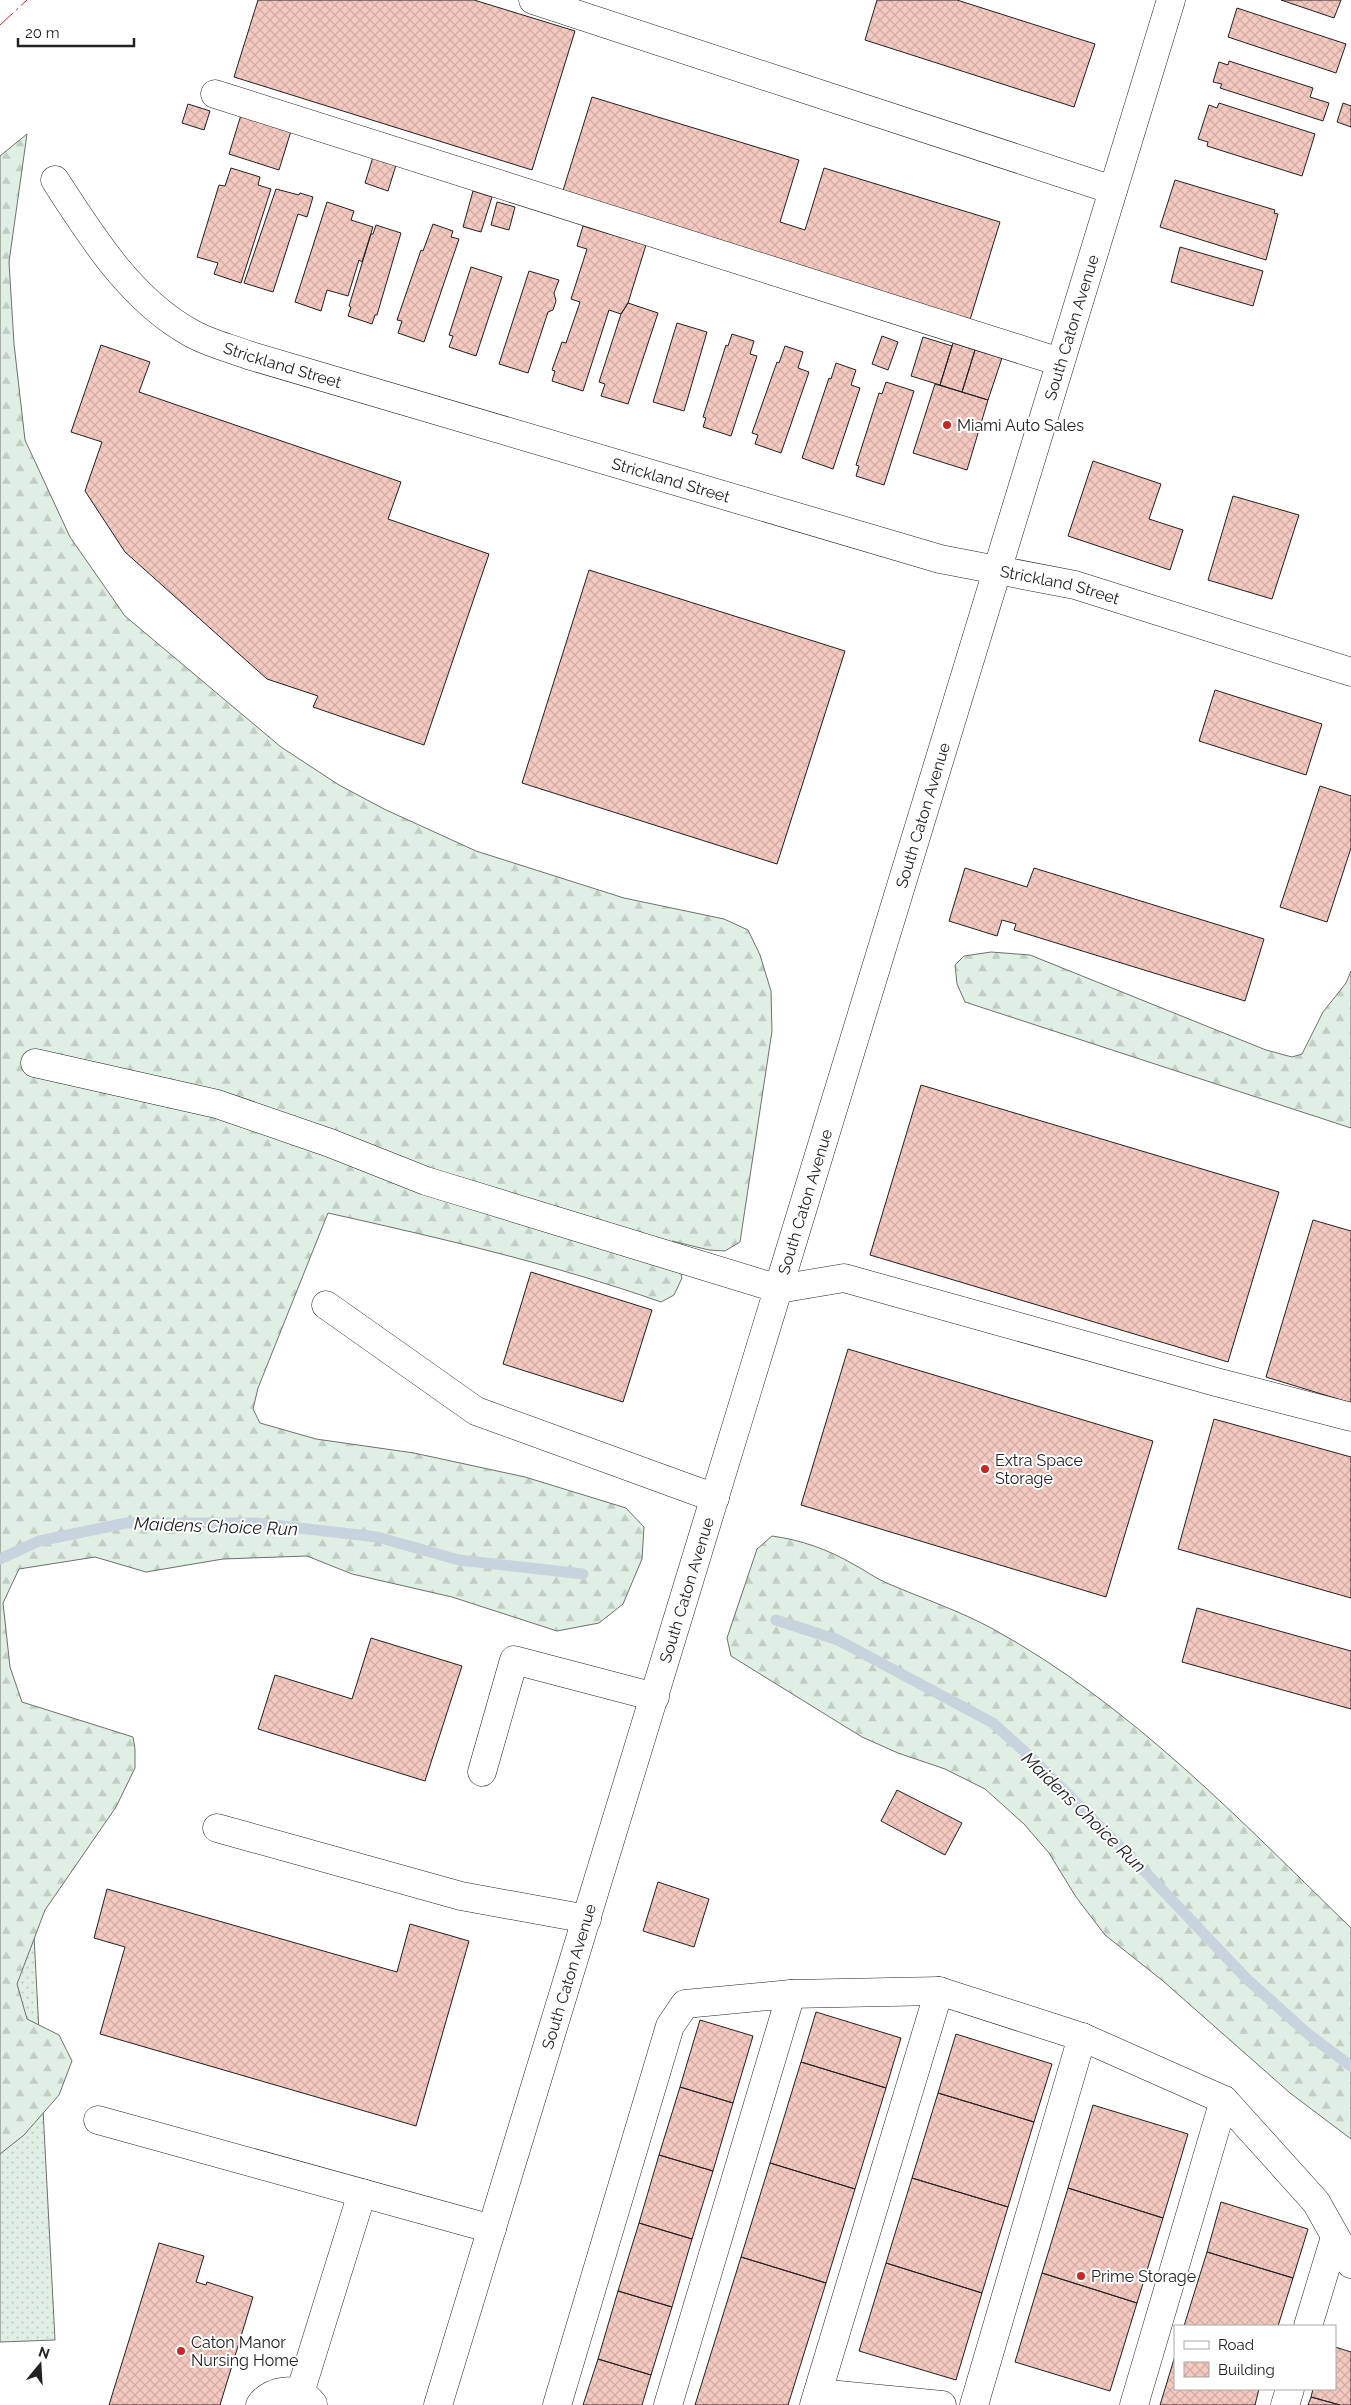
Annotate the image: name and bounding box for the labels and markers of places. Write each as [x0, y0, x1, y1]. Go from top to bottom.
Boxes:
place label: Miami Auto Sales [957, 416, 1084, 435]
marker: Miami Auto Sales [941, 419, 953, 431]
place label: Extra Space Storage [995, 1451, 1083, 1488]
marker: Extra Space Storage [979, 1463, 991, 1475]
place label: Prime Storage [1091, 2267, 1196, 2286]
marker: Prime Storage [1075, 2270, 1087, 2282]
place label: Caton Manor Nursing Home [191, 2333, 298, 2370]
marker: Caton Manor Nursing Home [175, 2345, 187, 2357]

